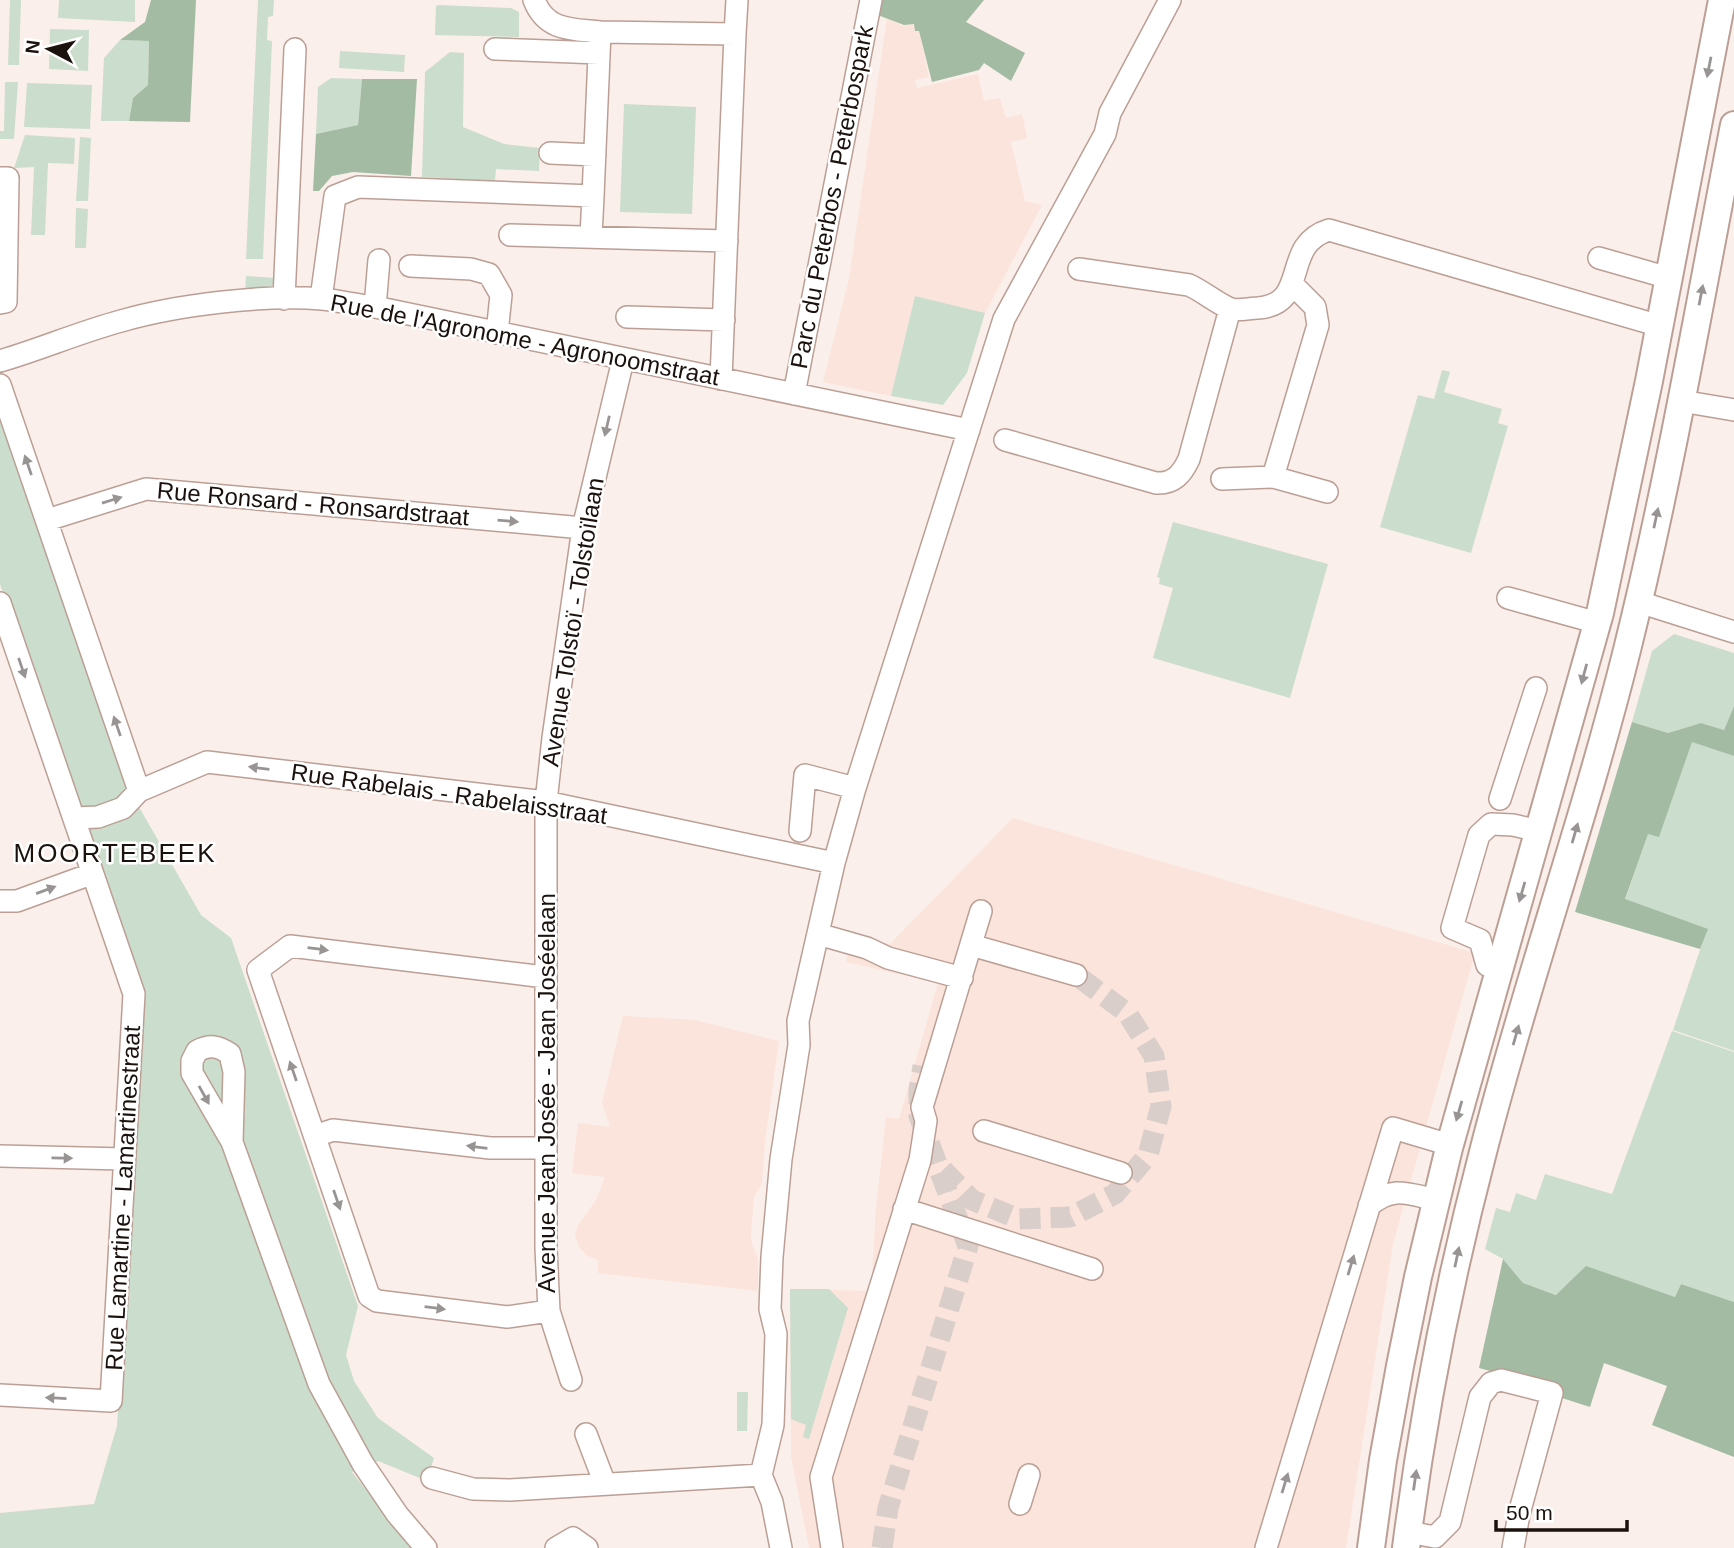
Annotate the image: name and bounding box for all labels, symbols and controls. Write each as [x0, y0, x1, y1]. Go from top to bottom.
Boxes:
north arrow [14, 14, 84, 84]
street label: Parc du Peterbos - Peterbospark [785, 22, 878, 371]
text: N [21, 39, 44, 55]
one-way arrow [1704, 56, 1715, 78]
one-way arrow [1696, 284, 1707, 306]
street label: Rue de l'Agronome - Agronoomstraat [328, 289, 722, 391]
one-way arrow [601, 415, 612, 437]
one-way arrow [22, 454, 33, 475]
street label: Rue Ronsard - Ronsardstraat [156, 476, 471, 531]
street label: Avenue Tolstoï - Tolstoïlaan [536, 476, 609, 768]
one-way arrow [102, 494, 123, 504]
one-way arrow [1651, 507, 1662, 529]
one-way arrow [497, 516, 519, 527]
one-way arrow [17, 657, 28, 678]
one-way arrow [1579, 663, 1589, 684]
one-way arrow [111, 716, 122, 737]
street label: Rue Rabelais - Rabelaisstraat [289, 758, 609, 829]
one-way arrow [248, 763, 270, 774]
one-way arrow [1570, 822, 1580, 843]
district label: MOORTEBEEK [13, 838, 217, 868]
one-way arrow [1516, 882, 1526, 903]
one-way arrow [36, 884, 57, 895]
street label: Avenue Jean Josée - Jean Joséelaan [533, 893, 560, 1293]
one-way arrow [307, 944, 329, 955]
street label: Rue Lamartine - Lamartinestraat [100, 1024, 145, 1371]
one-way arrow [1511, 1024, 1521, 1045]
one-way arrow [287, 1061, 298, 1082]
one-way arrow [198, 1085, 210, 1104]
one-way arrow [1453, 1100, 1464, 1122]
one-way arrow [466, 1141, 488, 1152]
one-way arrow [51, 1152, 73, 1164]
one-way arrow [332, 1190, 342, 1211]
one-way arrow [1452, 1246, 1463, 1268]
one-way arrow [1347, 1254, 1357, 1275]
one-way arrow [424, 1303, 446, 1314]
one-way arrow [44, 1392, 66, 1403]
one-way arrow [1410, 1469, 1421, 1491]
one-way arrow [1281, 1472, 1291, 1493]
scale bar [1496, 1488, 1627, 1532]
text: 50 m [1506, 1501, 1553, 1524]

